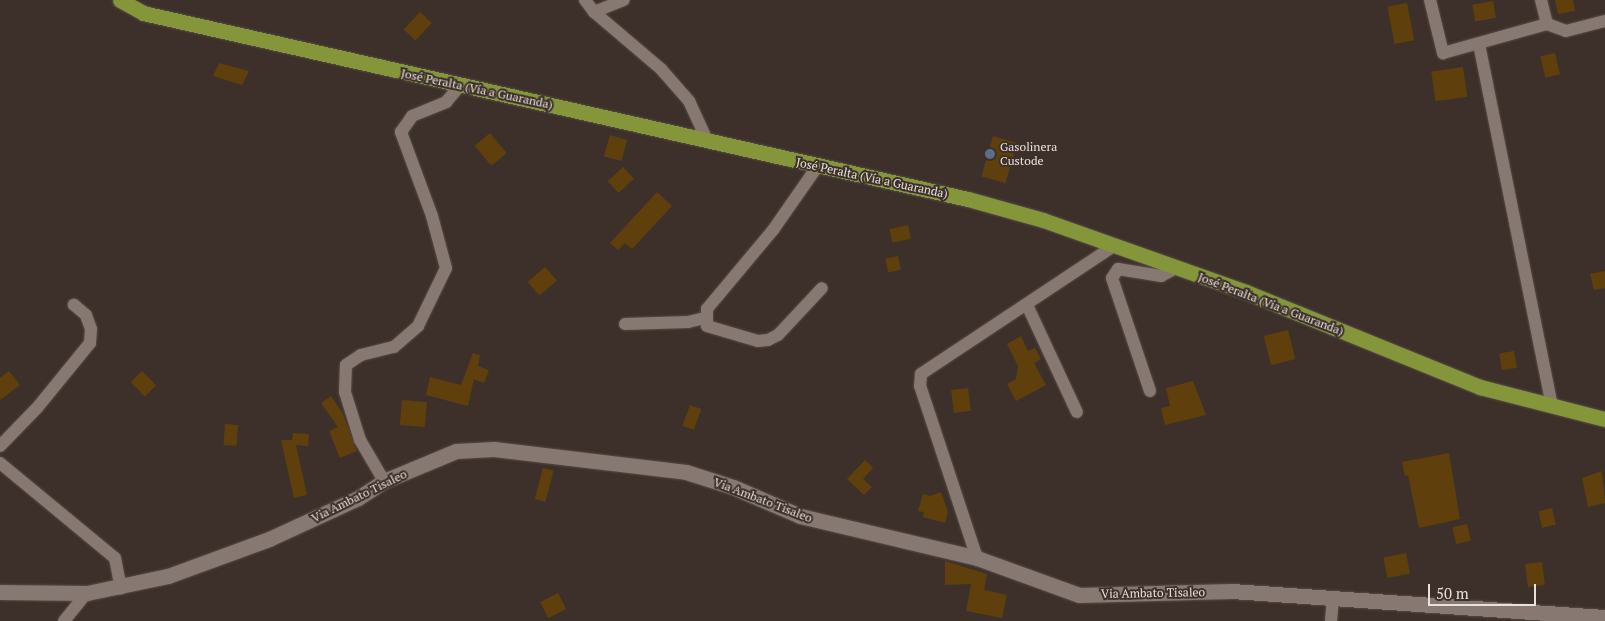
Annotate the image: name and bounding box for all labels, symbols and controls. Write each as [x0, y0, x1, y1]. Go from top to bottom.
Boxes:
street label: José Peralta (Vía a Guaranda) [400, 66, 554, 112]
place label: Gasolinera Custode [1000, 140, 1057, 168]
marker: Gasolinera Custode [984, 148, 996, 160]
street label: José Peralta (Vía a Guaranda) [795, 155, 949, 201]
street label: José Peralta (Vía a Guaranda) [1196, 270, 1346, 338]
street label: Via Ambato Tisaleo [309, 467, 409, 525]
street label: Via Ambato Tisaleo [712, 475, 814, 525]
scale bar [1430, 574, 1538, 606]
text: 50 m [1436, 583, 1469, 603]
street label: Via Ambato Tisaleo [1101, 585, 1205, 601]

